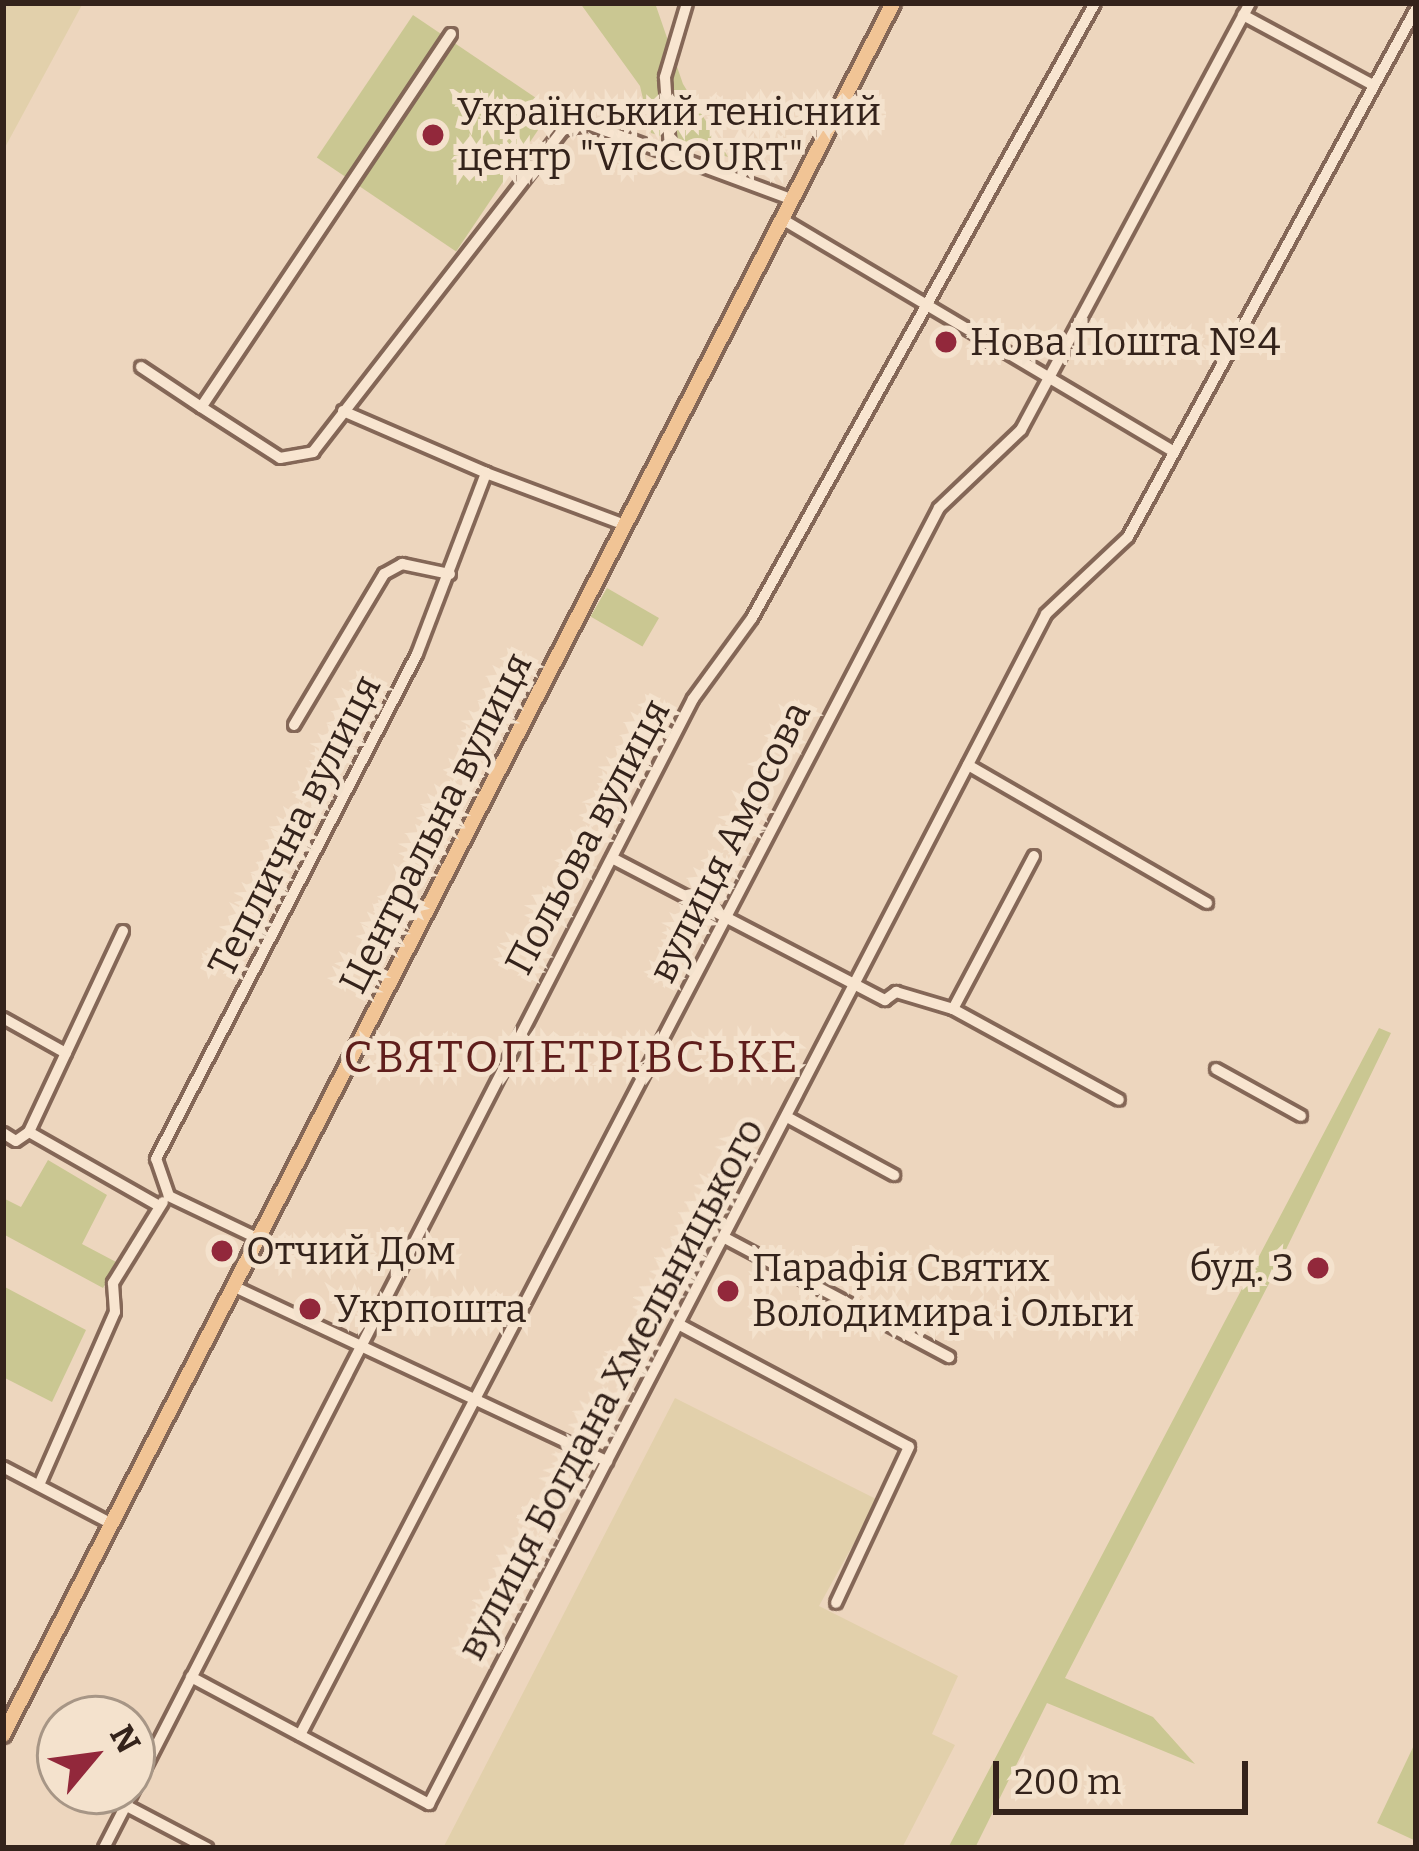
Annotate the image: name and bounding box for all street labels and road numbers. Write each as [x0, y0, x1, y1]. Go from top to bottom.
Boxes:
street label: Центральна вулиця [330, 645, 542, 1001]
street label: Теплична вулиця [199, 668, 391, 984]
street label: Польова вулиця [496, 691, 680, 983]
street label: вулиця Амосова [639, 694, 821, 990]
street label: вулиця Богдана Хмельницького [448, 1110, 774, 1668]

